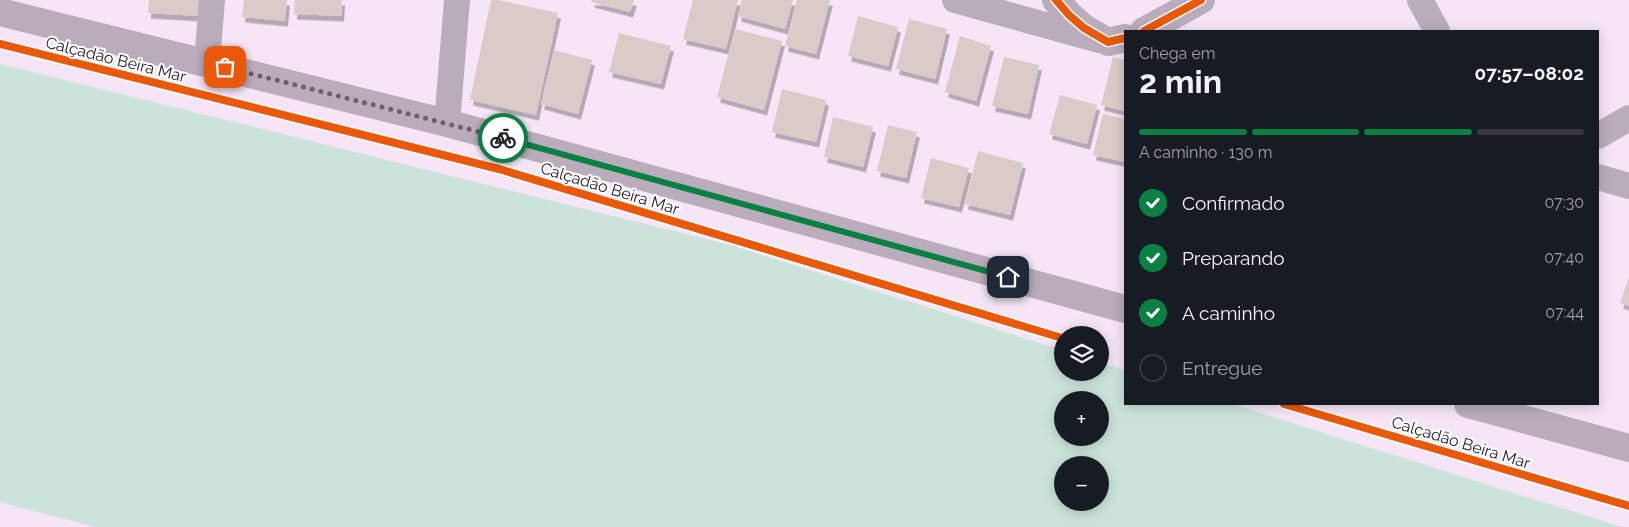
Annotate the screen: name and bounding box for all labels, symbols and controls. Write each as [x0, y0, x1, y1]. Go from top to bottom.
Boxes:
street label: Calçadão Beira Mar [44, 33, 188, 86]
text: Chega em [1139, 44, 1215, 63]
pin [204, 46, 246, 88]
icon: bag [211, 53, 239, 81]
text: 07:57–08:02 [1475, 62, 1584, 84]
text: 2 min [1139, 63, 1222, 100]
courier [478, 113, 528, 163]
icon: bike [489, 124, 517, 152]
text: A caminho · 130 m [1139, 143, 1272, 162]
street label: Calçadão Beira Mar [538, 158, 682, 219]
icon: check [1139, 189, 1167, 217]
text: Confirmado [1182, 192, 1285, 214]
text: 07:30 [1544, 193, 1584, 212]
icon: check [1139, 244, 1167, 272]
text: Preparando [1182, 247, 1285, 269]
text: 07:40 [1544, 248, 1584, 267]
pin [987, 256, 1029, 298]
icon: home [994, 263, 1022, 291]
icon: check [1139, 299, 1167, 327]
text: A caminho [1182, 302, 1275, 324]
text: 07:44 [1545, 303, 1584, 322]
map controls [1054, 326, 1109, 511]
button: layers [1054, 326, 1109, 381]
text: Entregue [1182, 357, 1263, 379]
button: + [1054, 391, 1109, 446]
street label: Calçadão Beira Mar [1389, 412, 1533, 473]
button: − [1054, 456, 1109, 511]

